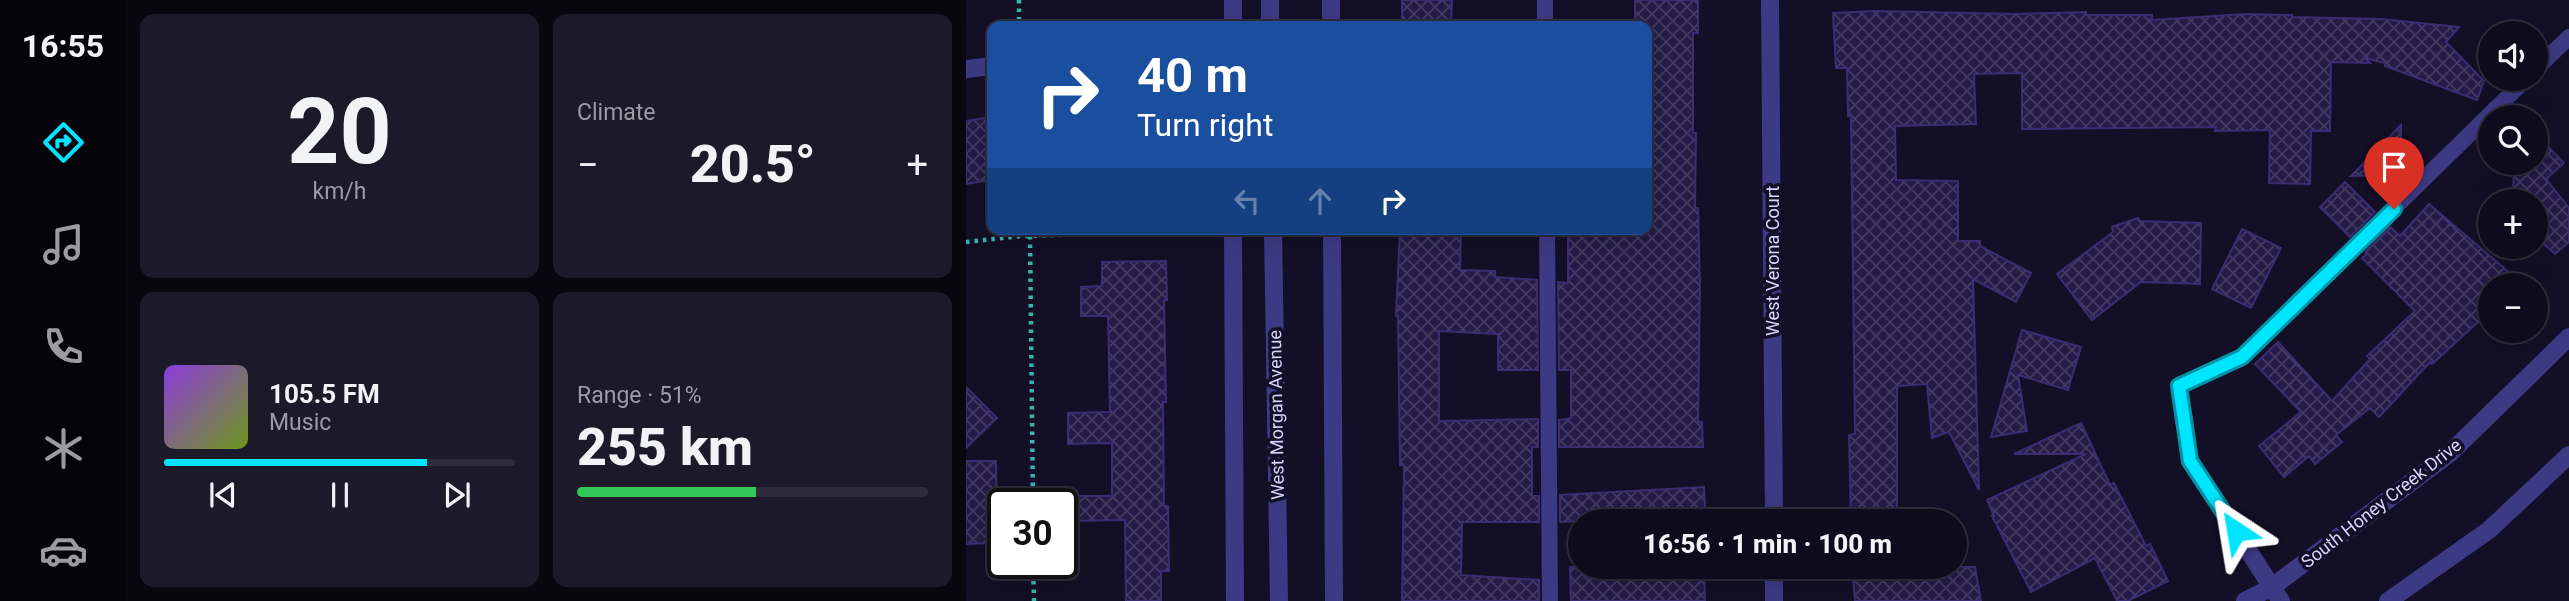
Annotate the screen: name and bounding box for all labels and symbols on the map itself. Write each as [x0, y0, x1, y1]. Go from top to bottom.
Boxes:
pin [2364, 137, 2424, 209]
street label: West Verona Court [1762, 186, 1783, 336]
street label: West Morgan Avenue [1264, 330, 1288, 500]
street label: South Honey Creek Drive [2297, 434, 2465, 572]
speed limit sign: 30 [987, 488, 1078, 579]
position arrow [2199, 494, 2273, 568]

